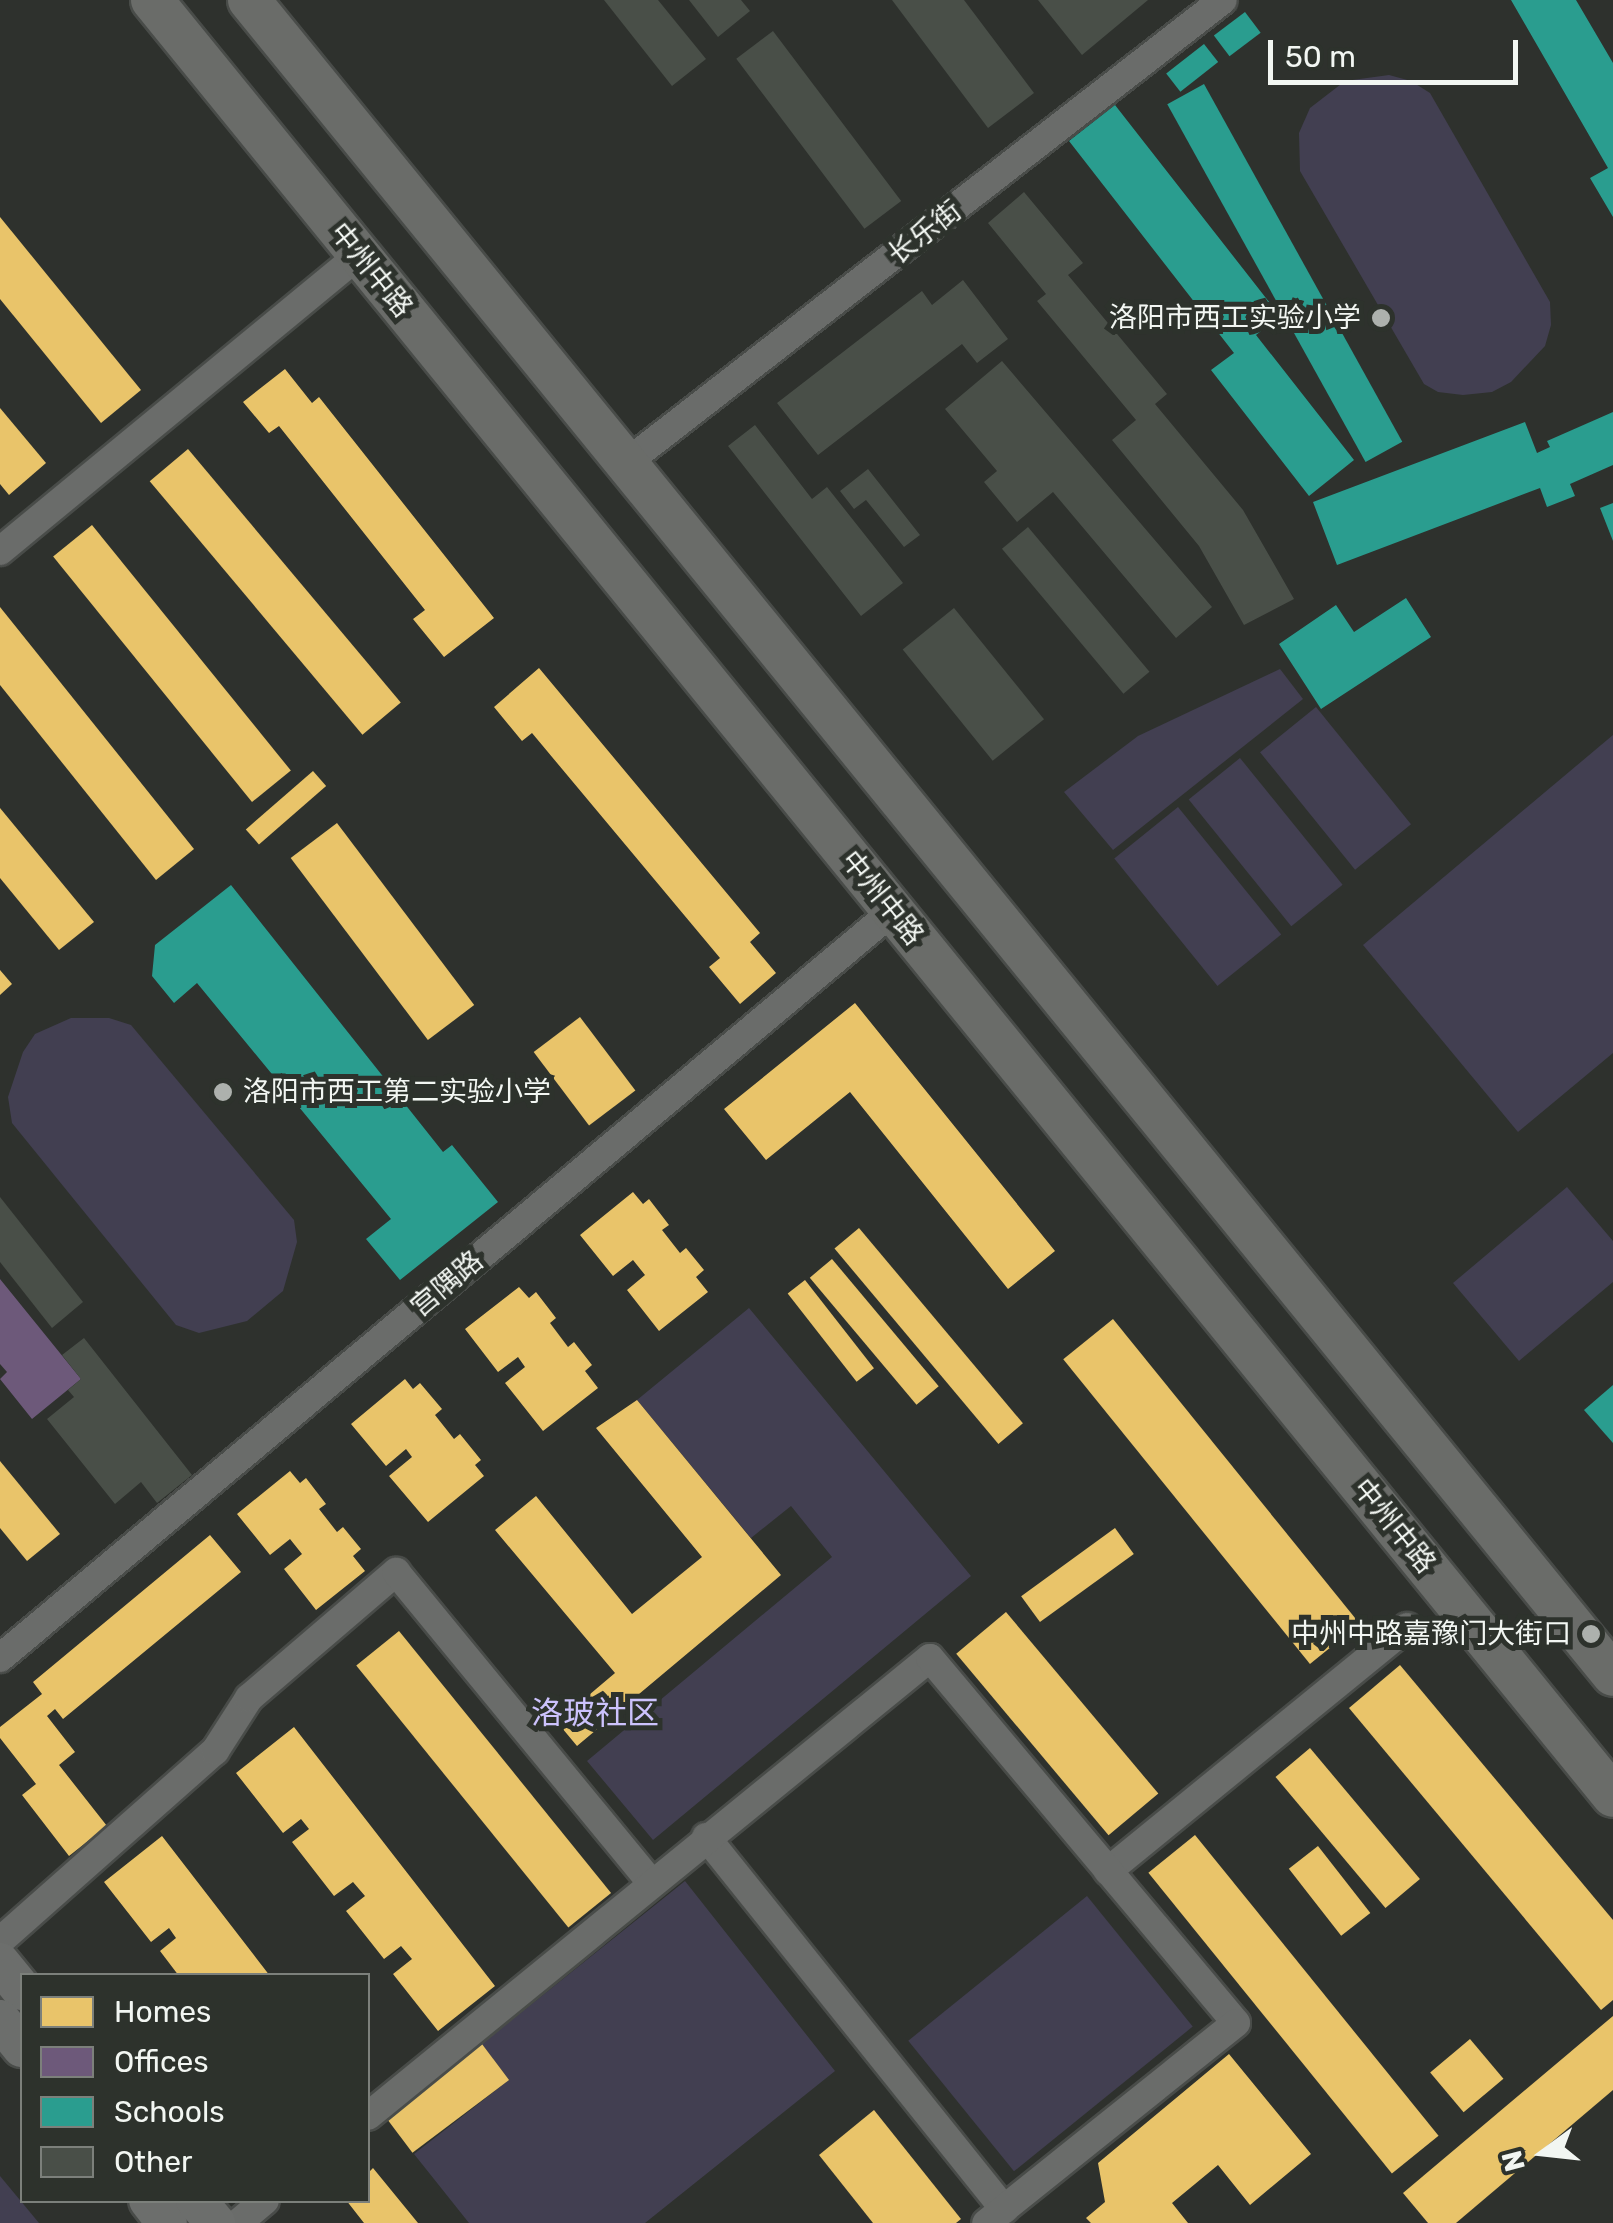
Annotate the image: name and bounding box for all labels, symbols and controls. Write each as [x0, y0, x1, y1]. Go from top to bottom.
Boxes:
scale bar [1273, 20, 1523, 82]
text: 50 m [1285, 39, 1356, 75]
street label: 长乐街 [882, 194, 968, 272]
street label: 中州中路 [323, 216, 419, 324]
place label: 洛阳市西工实验小学 [1109, 301, 1361, 335]
marker: 洛阳市西工实验小学 [1370, 307, 1392, 329]
street label: 中州中路 [834, 844, 930, 952]
place label: 洛阳市西工第二实验小学 [243, 1075, 551, 1109]
marker: 洛阳市西工第二实验小学 [212, 1081, 234, 1103]
street label: 宫隅路 [404, 1244, 490, 1324]
street label: 中州中路 [1346, 1472, 1442, 1580]
place label: 中州中路嘉豫门大街口 [1291, 1617, 1571, 1651]
marker: 中州中路嘉豫门大街口 [1580, 1623, 1602, 1645]
district label: 洛玻社区 [531, 1694, 659, 1732]
legend [20, 1973, 370, 2203]
text: Homes [114, 1994, 211, 2030]
text: Offices [114, 2044, 209, 2080]
text: Schools [114, 2094, 225, 2130]
north arrow [1493, 2103, 1593, 2203]
text: Other [114, 2144, 193, 2180]
text: N [1495, 2147, 1532, 2175]

